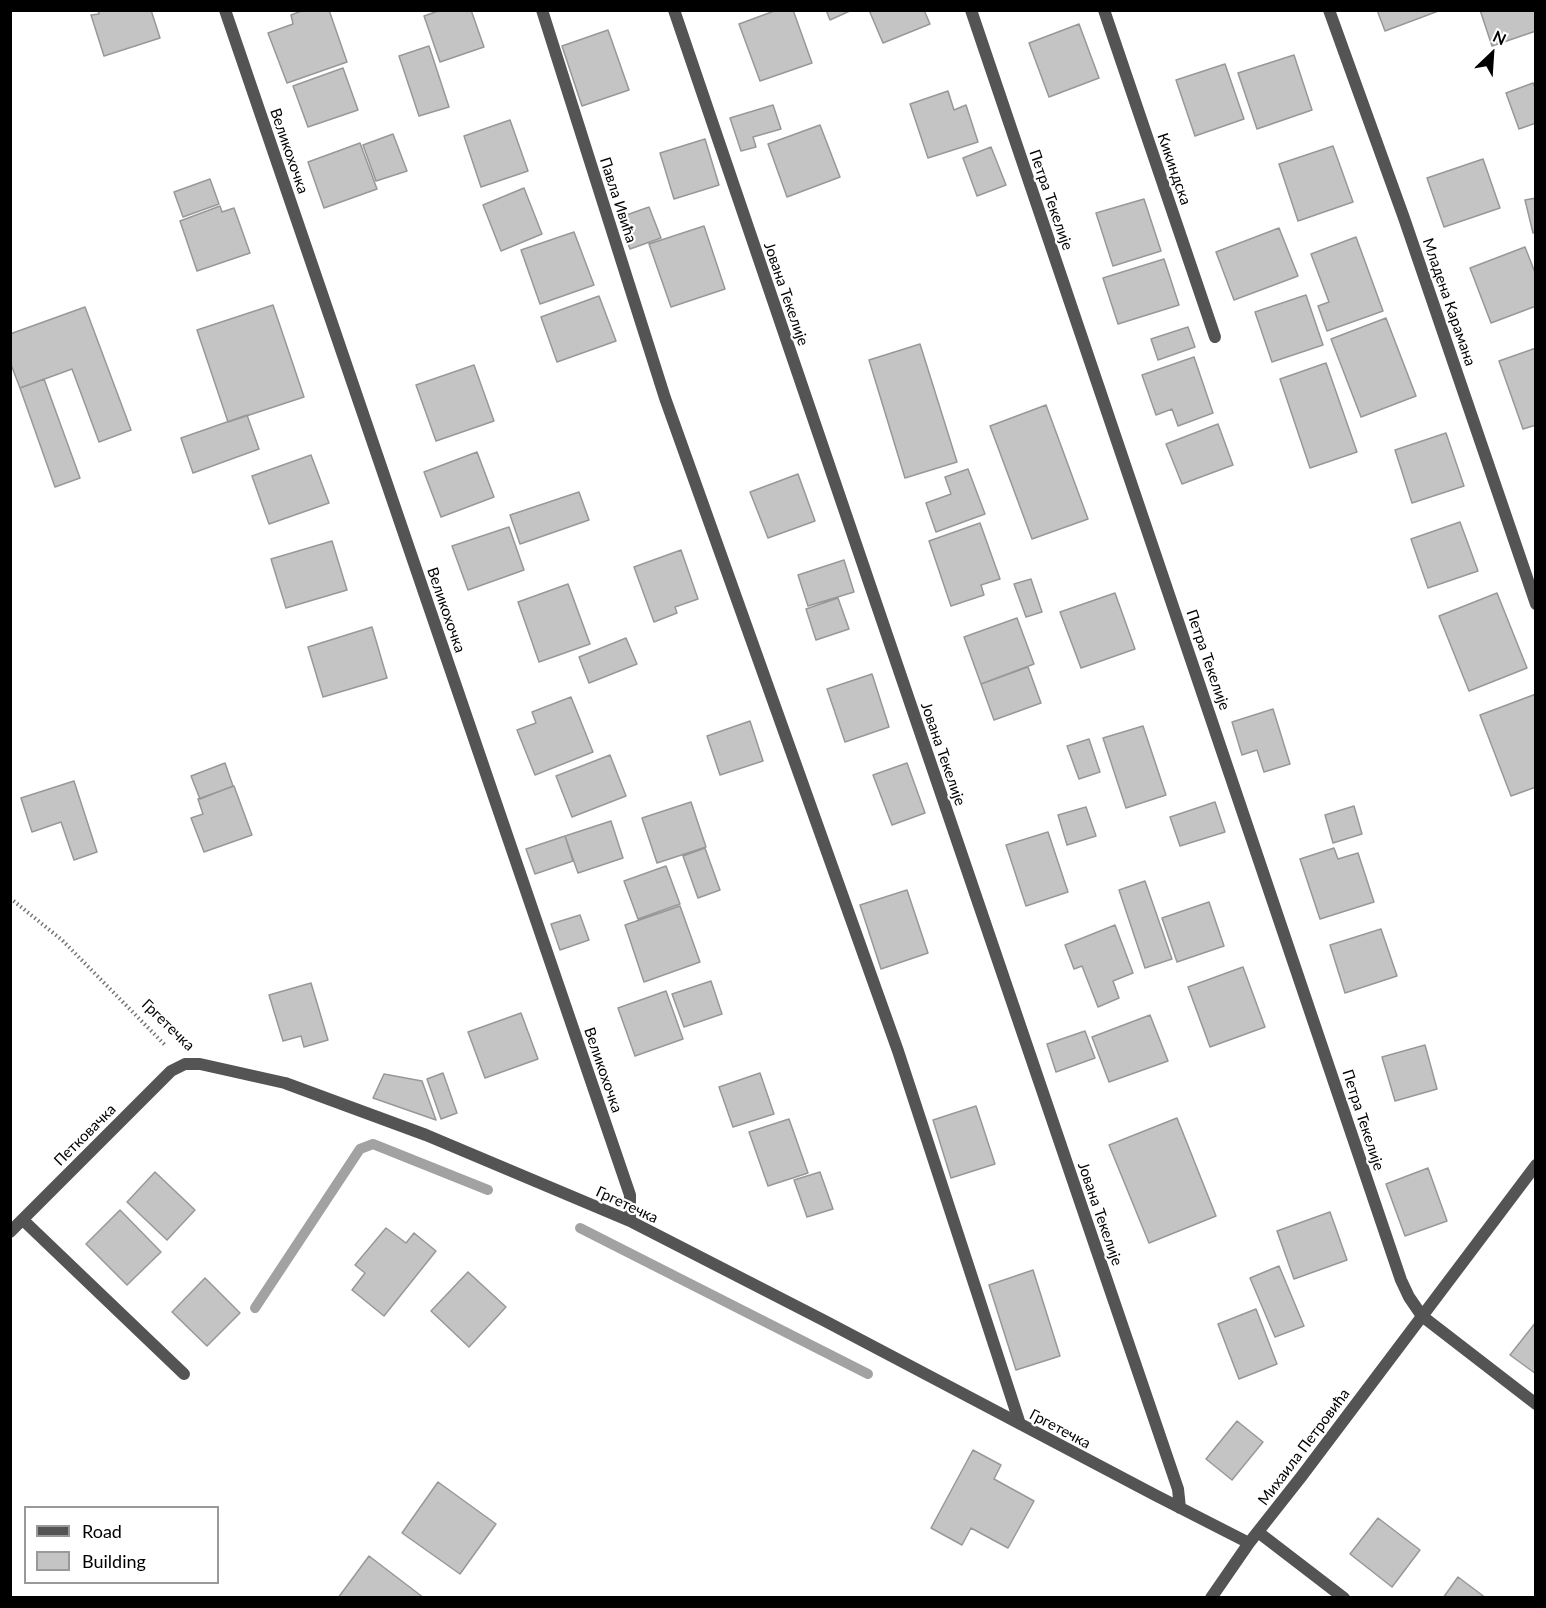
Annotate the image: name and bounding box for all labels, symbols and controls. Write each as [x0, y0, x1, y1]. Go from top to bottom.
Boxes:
north arrow [1462, 24, 1522, 84]
text: N [1490, 26, 1509, 48]
street label: Великохочка [266, 106, 312, 196]
street label: Кикиндска [1153, 131, 1195, 207]
street label: Петра Текелије [1025, 147, 1077, 253]
street label: Павла Ивића [596, 155, 640, 245]
street label: Младена Карамана [1419, 236, 1479, 368]
street label: Јована Текелије [760, 240, 812, 348]
street label: Великохочка [423, 565, 469, 655]
street label: Петра Текелије [1182, 607, 1234, 713]
street label: Јована Текелије [917, 700, 969, 808]
street label: Гргетечка [138, 995, 198, 1055]
street label: Великохочка [580, 1025, 626, 1115]
street label: Петра Текелије [1338, 1067, 1388, 1173]
street label: Петковачка [50, 1100, 120, 1170]
street label: Јована Текелије [1074, 1160, 1126, 1268]
street label: Гргетечка [593, 1183, 661, 1227]
street label: Михаила Петровића [1254, 1385, 1354, 1509]
street label: Гргетечка [1026, 1405, 1094, 1453]
legend [24, 1506, 219, 1584]
text: Road [82, 1520, 122, 1542]
text: Building [82, 1550, 146, 1572]

